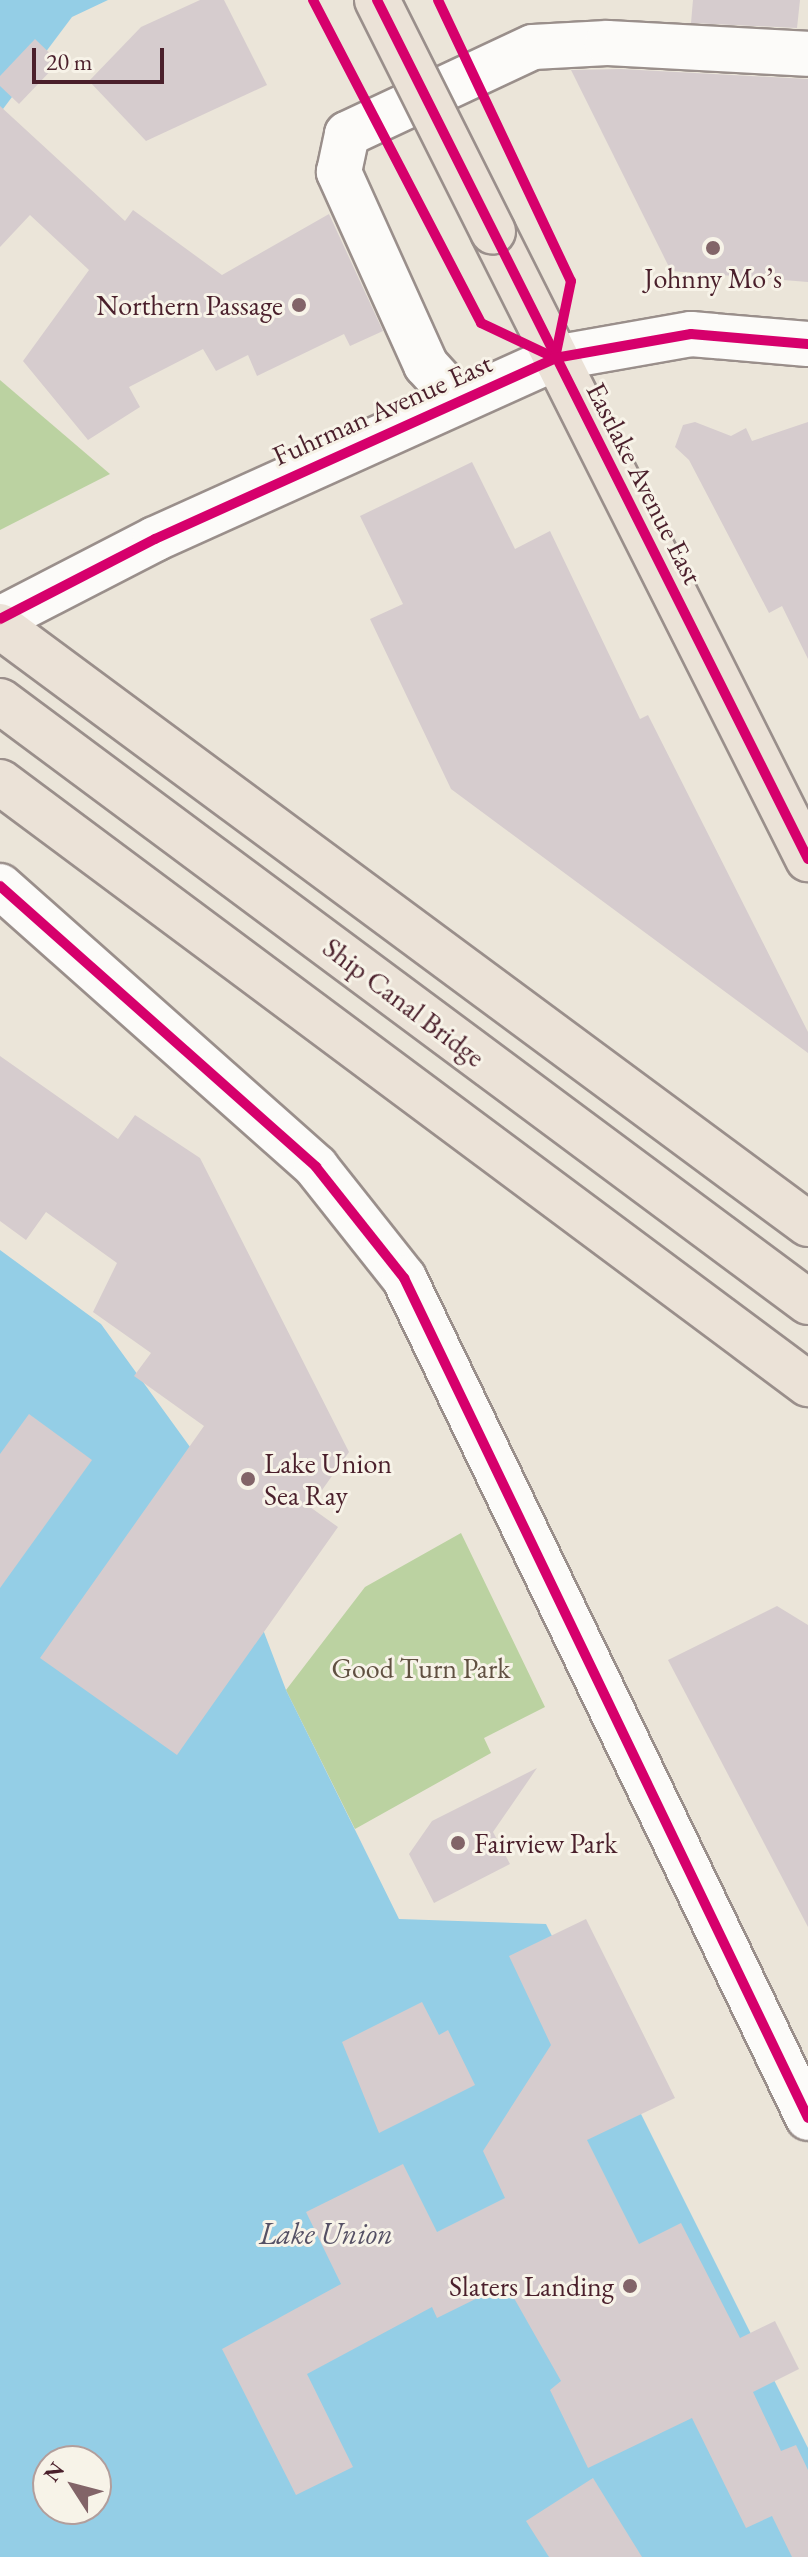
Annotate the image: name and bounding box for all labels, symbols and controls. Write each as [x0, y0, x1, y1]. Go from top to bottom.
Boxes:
scale bar [36, 32, 168, 82]
text: 20 m [46, 46, 93, 77]
marker: Johnny Mo’s [704, 239, 722, 257]
place label: Johnny Mo’s [644, 261, 782, 295]
place label: Northern Passage [96, 288, 283, 322]
marker: Northern Passage [290, 296, 308, 314]
street label: Fuhrman Avenue East [267, 346, 497, 472]
street label: Eastlake Avenue East [580, 377, 710, 589]
street label: Ship Canal Bridge [317, 930, 491, 1074]
place label: Lake Union Sea Ray [264, 1446, 392, 1512]
marker: Lake Union Sea Ray [239, 1470, 257, 1488]
park label: Good Turn Park [332, 1651, 510, 1685]
place label: Fairview Park [474, 1826, 617, 1860]
marker: Fairview Park [449, 1834, 467, 1852]
water label: Lake Union [259, 2216, 393, 2252]
place label: Slaters Landing [449, 2269, 614, 2303]
marker: Slaters Landing [621, 2277, 639, 2295]
north arrow [32, 2445, 112, 2525]
text: N [37, 2456, 71, 2488]

